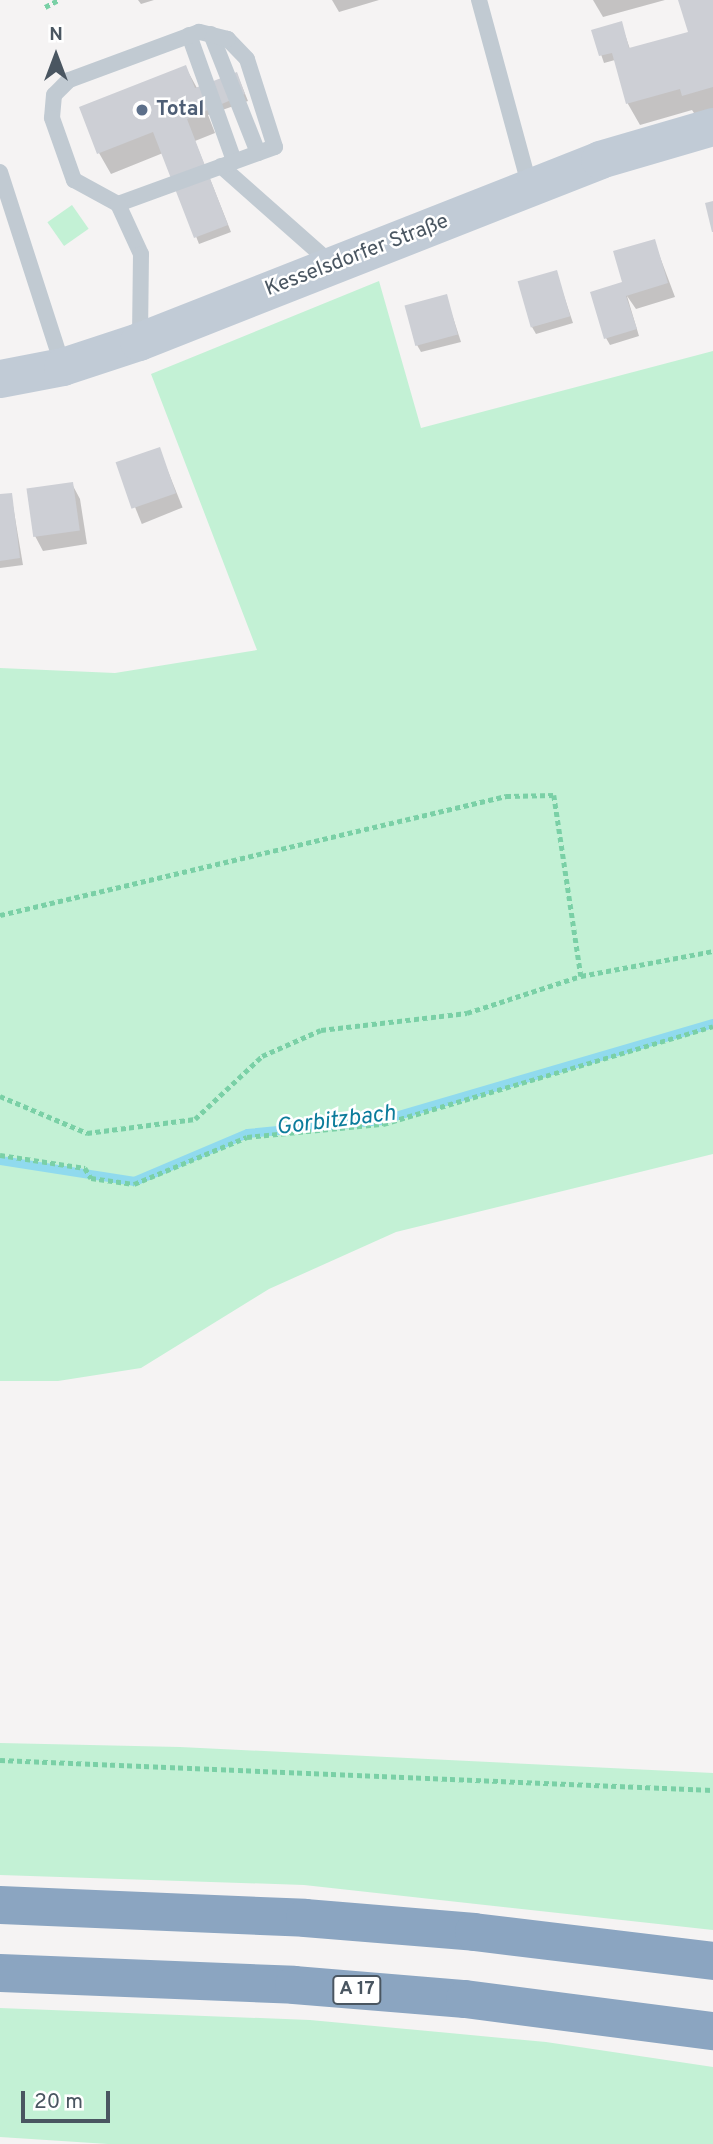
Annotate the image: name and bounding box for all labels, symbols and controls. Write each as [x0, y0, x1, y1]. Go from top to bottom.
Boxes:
north arrow [21, 21, 91, 91]
text: N [49, 23, 63, 47]
place label: Total [156, 97, 204, 123]
marker: Total [134, 102, 150, 118]
street label: Kesselsdorfer Straße [262, 209, 452, 303]
water label: Gorbitzbach [275, 1101, 397, 1143]
road number: A 17 [331, 1974, 383, 2006]
scale bar [24, 2078, 114, 2122]
text: 20 m [34, 2089, 83, 2116]

